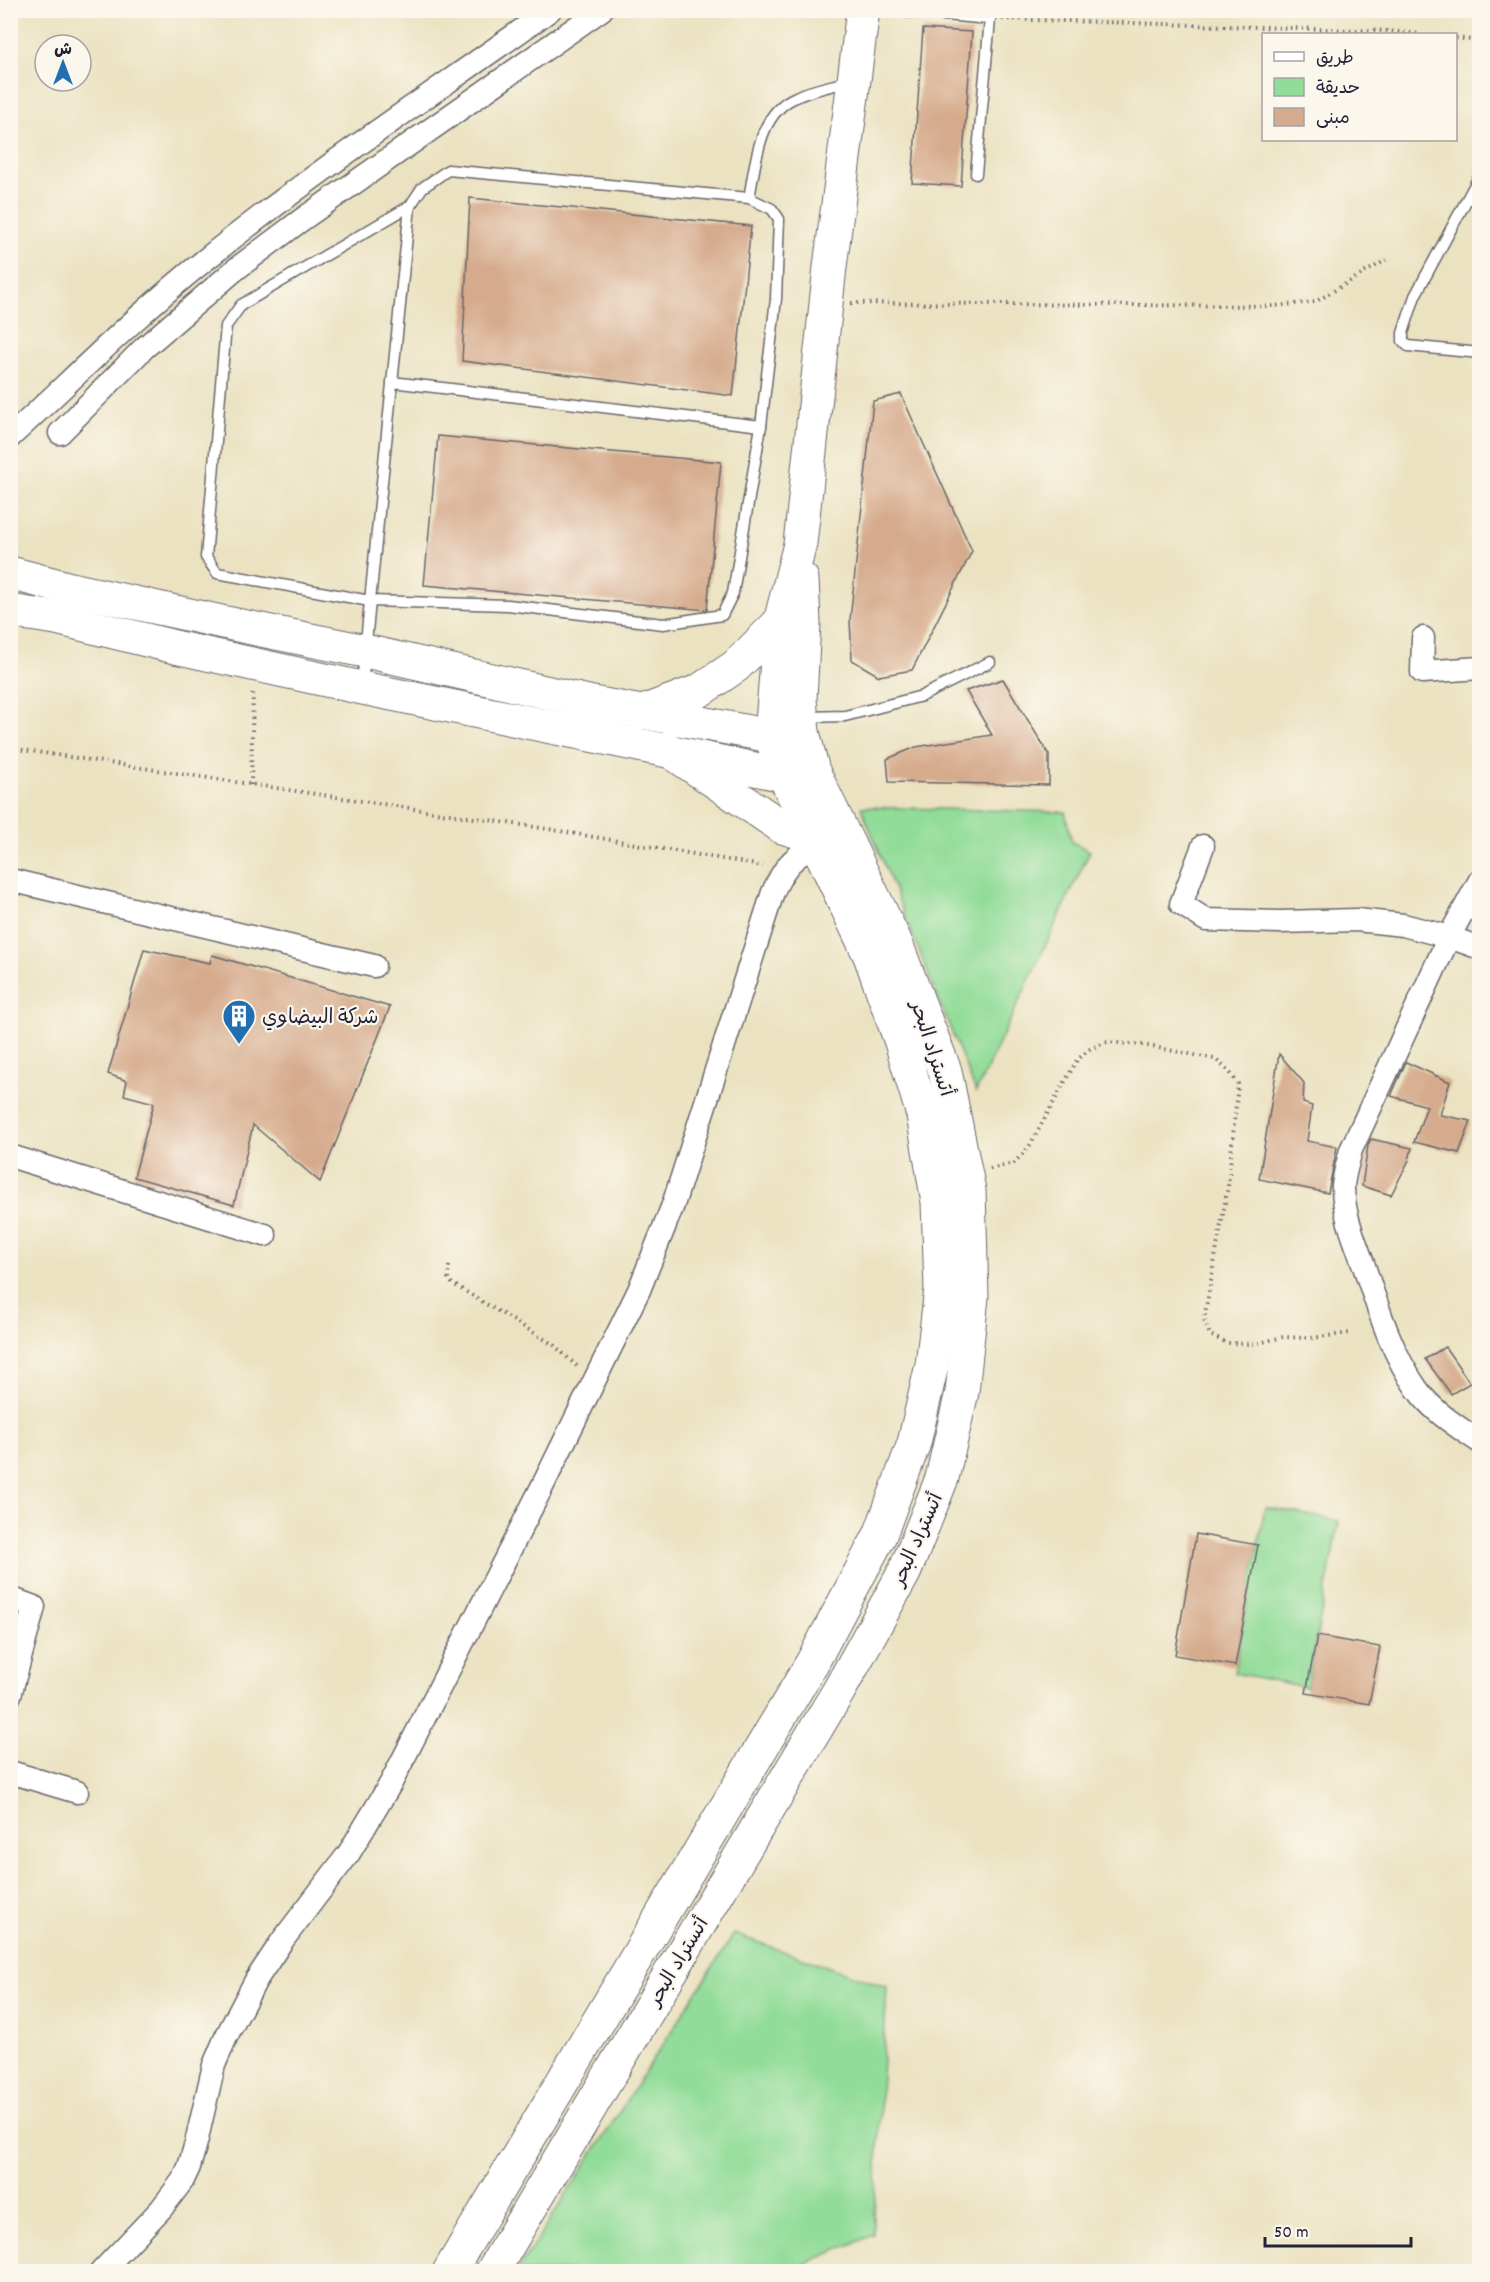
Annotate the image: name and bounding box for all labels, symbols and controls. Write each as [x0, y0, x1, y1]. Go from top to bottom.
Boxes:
north arrow [33, 33, 93, 93]
legend [1262, 33, 1457, 141]
text: ش [54, 39, 72, 62]
text: طريق [1316, 47, 1354, 72]
text: حديقة [1316, 77, 1360, 102]
text: مبنى [1316, 107, 1350, 132]
street label: أتستراد البحر [901, 995, 959, 1101]
building icon: شركة البيضاوي [221, 998, 257, 1045]
place label: شركة البيضاوي [262, 1005, 378, 1033]
street label: أتستراد البحر [885, 1489, 952, 1593]
street label: أتستراد البحر [641, 1913, 717, 2014]
scale bar [1265, 2210, 1410, 2248]
text: 50 m [1274, 2221, 1309, 2246]

